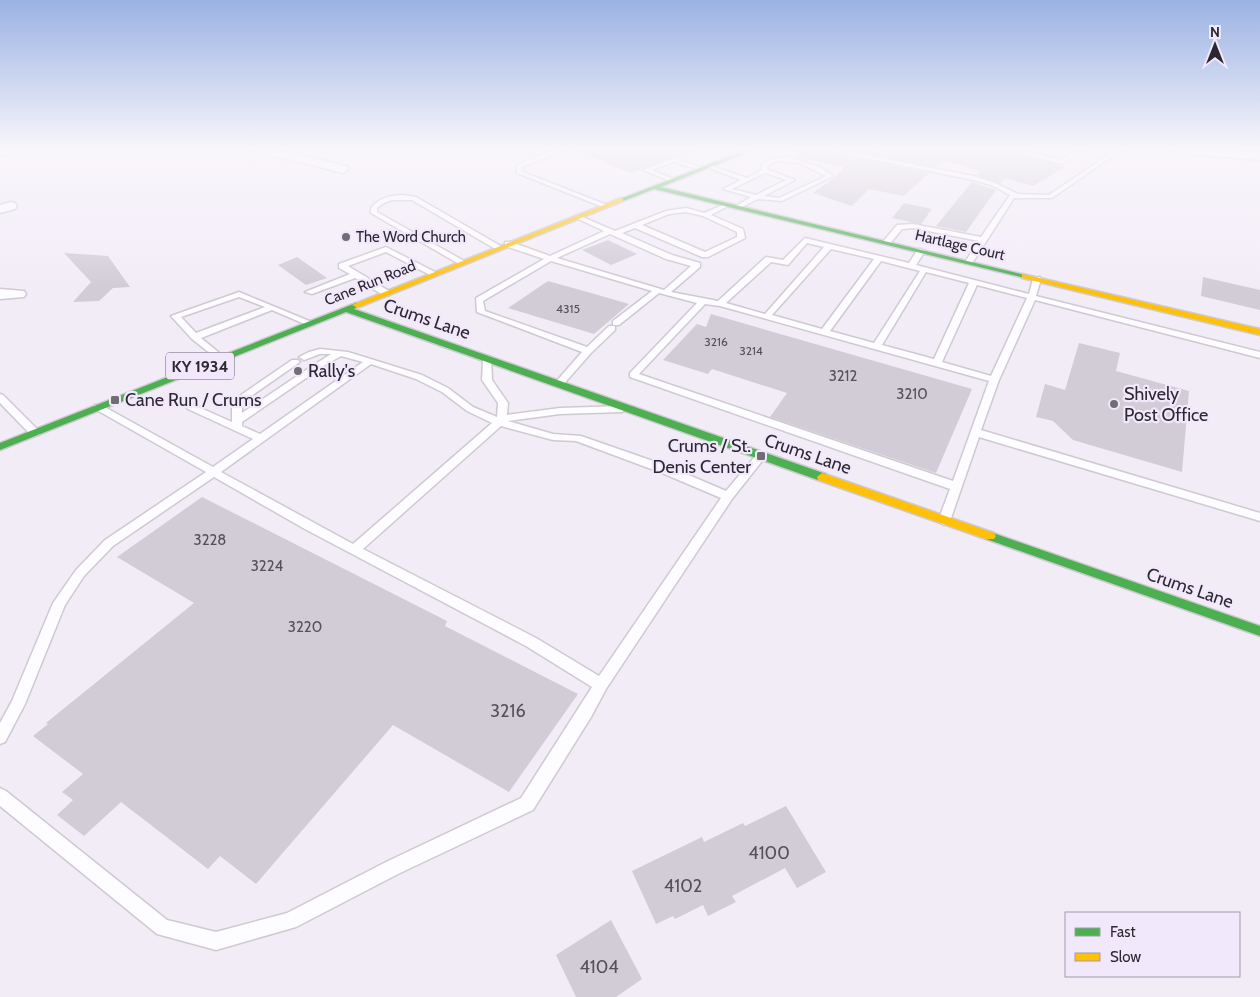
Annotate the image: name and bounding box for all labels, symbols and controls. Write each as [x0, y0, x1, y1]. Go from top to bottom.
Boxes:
north arrow [1190, 20, 1240, 70]
text: N [1210, 23, 1220, 41]
street label: Hartlage Court [913, 226, 1007, 264]
place label: The Word Church [356, 228, 466, 246]
marker: The Word Church [340, 231, 352, 243]
street label: Cane Run Road [322, 257, 418, 309]
street label: Crums Lane [381, 294, 473, 344]
house number: 4315 [556, 301, 580, 316]
house number: 3216 [704, 334, 728, 349]
house number: 3214 [739, 343, 763, 358]
road number: KY 1934 [166, 352, 234, 380]
place label: Rally's [308, 360, 355, 382]
marker: Rally's [292, 365, 304, 377]
house number: 3212 [829, 367, 857, 385]
place label: Shively Post Office [1124, 383, 1208, 426]
house number: 3210 [896, 385, 928, 403]
place label: Cane Run / Crums [125, 389, 261, 411]
marker: Cane Run / Crums [109, 394, 121, 406]
marker: Shively Post Office [1108, 398, 1120, 410]
street label: Crums Lane [762, 429, 854, 479]
place label: Crums / St. Denis Center [653, 435, 751, 478]
marker: Crums / St. Denis Center [755, 450, 767, 462]
house number: 3228 [194, 531, 226, 549]
house number: 3224 [251, 557, 284, 575]
street label: Crums Lane [1144, 563, 1236, 613]
house number: 3220 [288, 618, 322, 636]
house number: 3216 [490, 700, 526, 722]
house number: 4100 [748, 842, 790, 864]
house number: 4102 [664, 875, 702, 897]
legend [1065, 912, 1240, 977]
text: Fast [1110, 923, 1135, 941]
text: Slow [1110, 948, 1141, 966]
house number: 4104 [579, 956, 619, 978]

